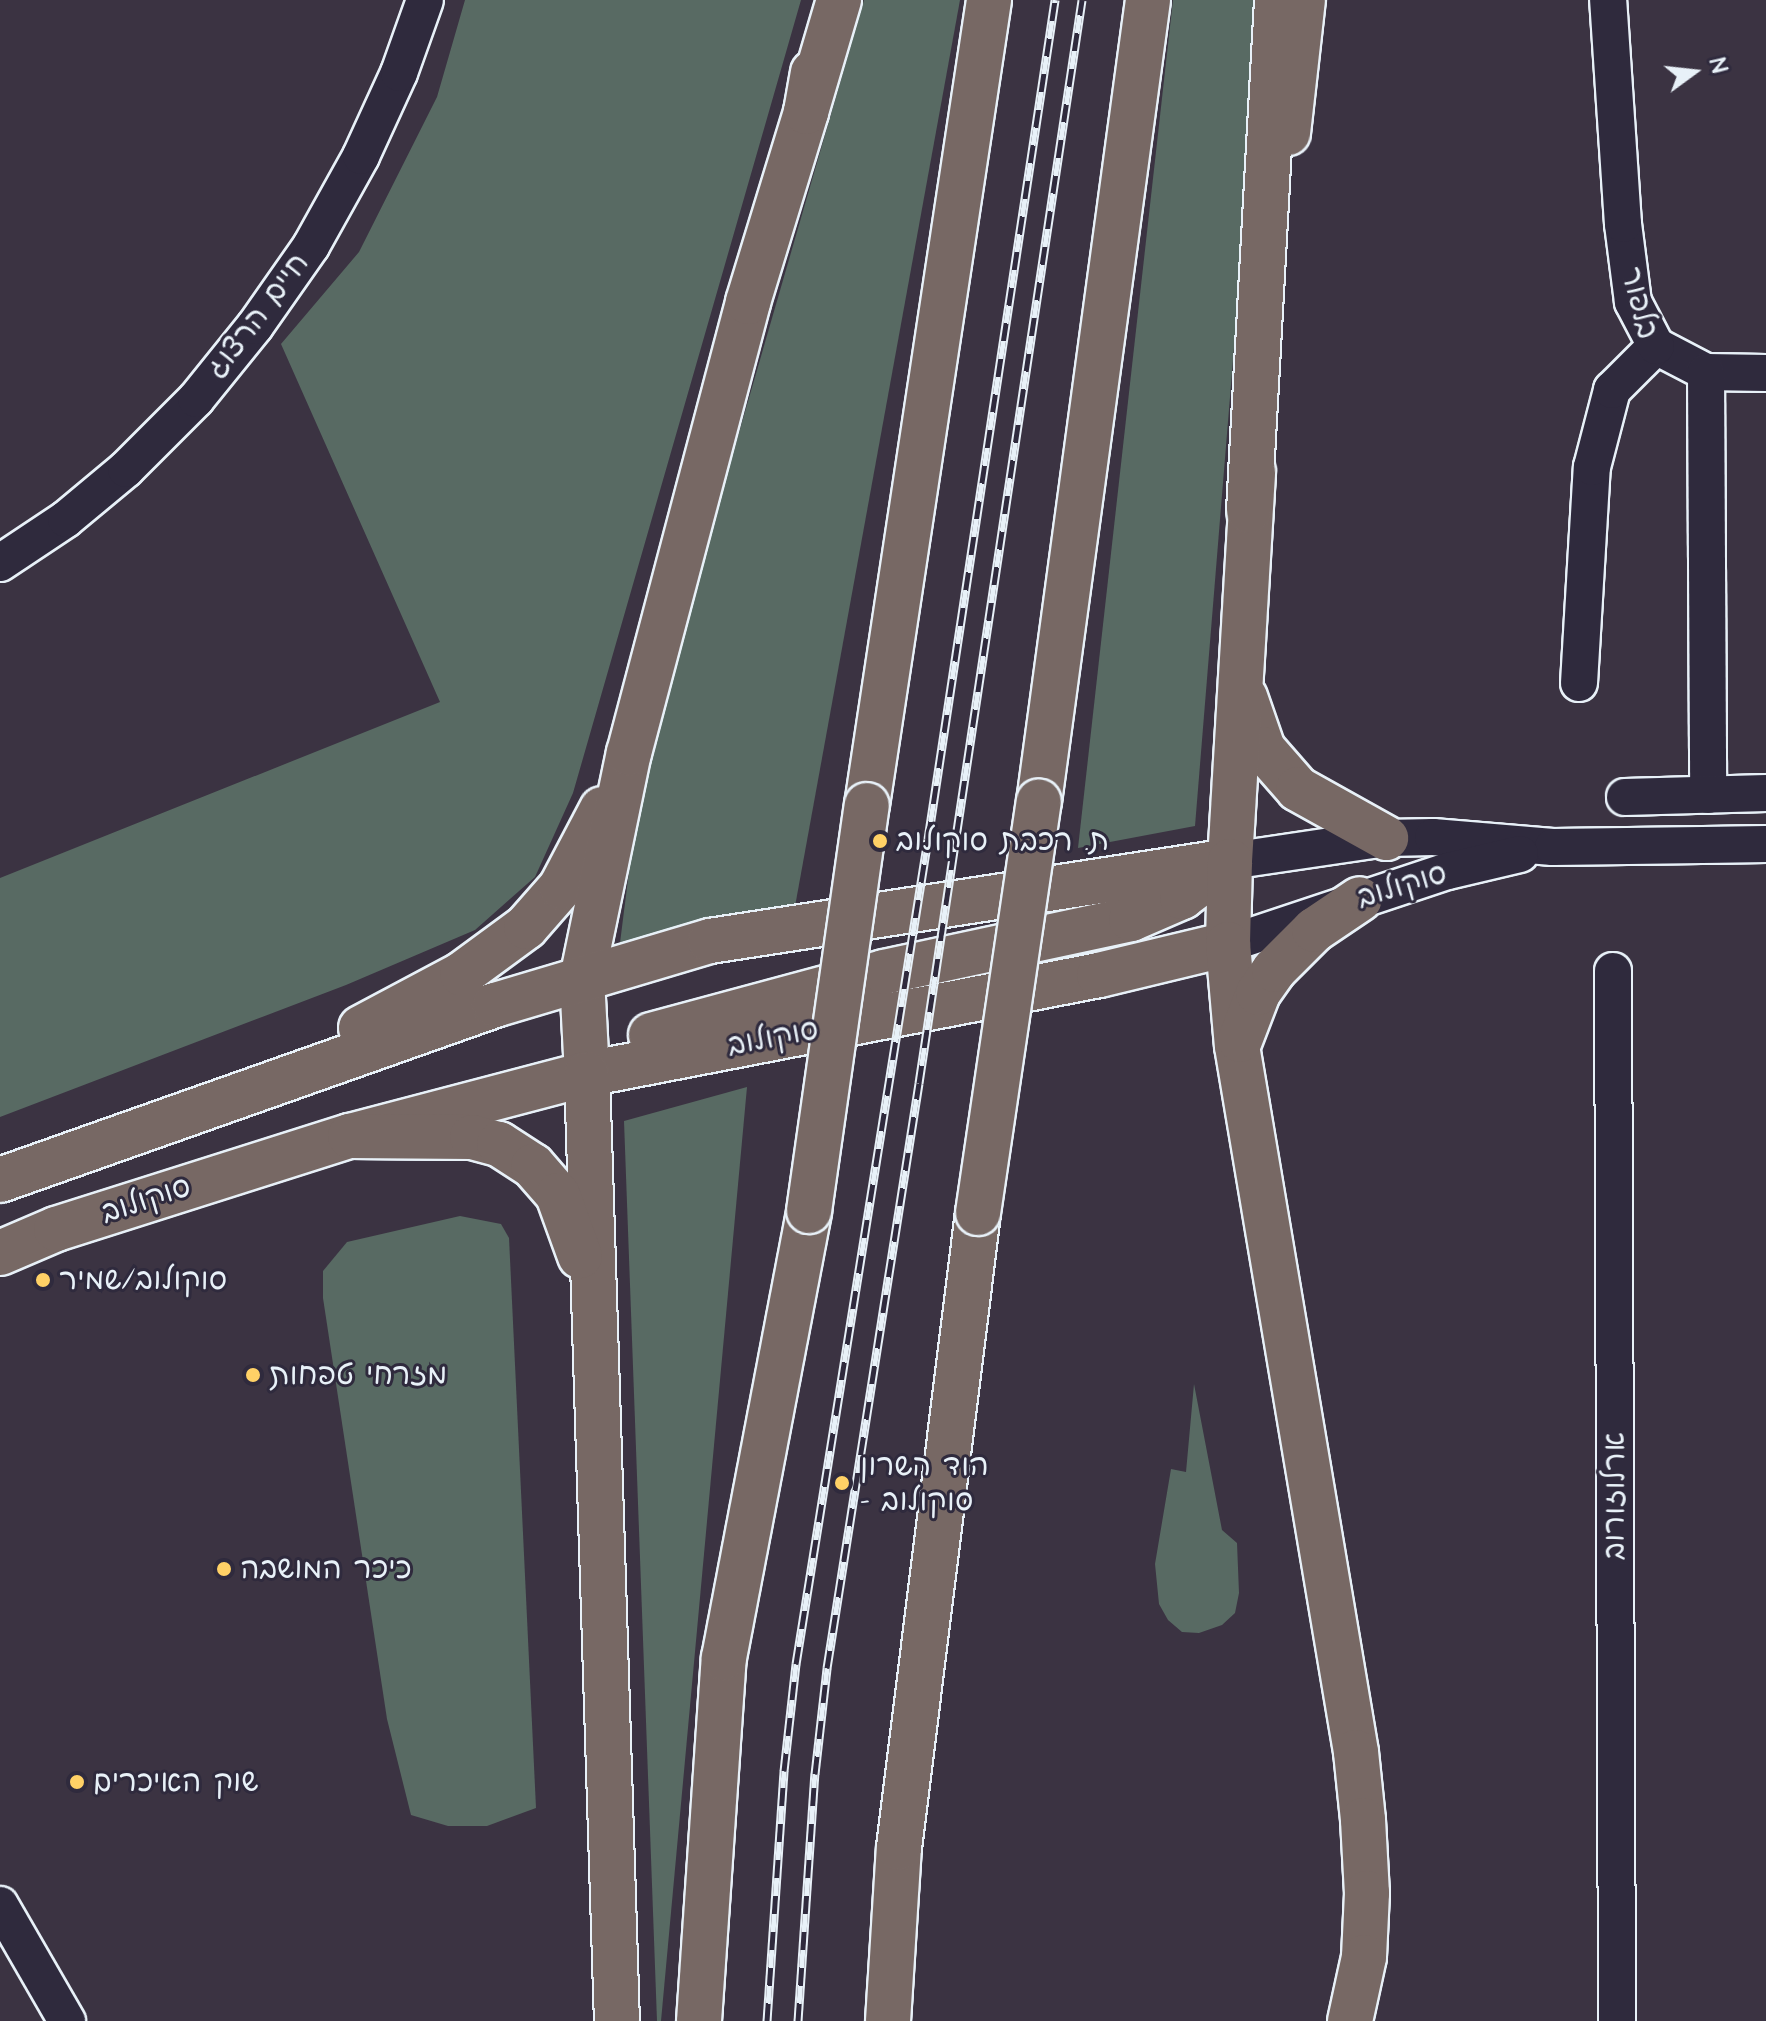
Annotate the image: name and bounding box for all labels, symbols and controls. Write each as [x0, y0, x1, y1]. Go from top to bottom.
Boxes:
north arrow [1654, 32, 1734, 112]
text: N [1701, 55, 1734, 76]
street label: חיים הרצוג [199, 246, 317, 386]
street label: בלפור [1612, 263, 1666, 343]
place label: ת. רכבת סוקולוב [896, 823, 1109, 859]
marker: ת. רכבת סוקולוב [871, 832, 889, 850]
street label: סוקולוב [1353, 855, 1451, 917]
street label: סוקולוב [724, 1012, 822, 1064]
street label: סוקולוב [97, 1169, 195, 1231]
place label: סוקולוב/שמיר [59, 1262, 227, 1298]
marker: סוקולוב/שמיר [34, 1271, 52, 1289]
place label: מזרחי טפחות [269, 1357, 447, 1393]
marker: מזרחי טפחות [244, 1366, 262, 1384]
street label: ארלוזורוב [1597, 1432, 1633, 1560]
place label: הוד השרון - סוקולוב [860, 1448, 989, 1518]
marker: הוד השרון - סוקולוב [831, 1472, 853, 1494]
place label: כיכר המושבה [240, 1551, 411, 1587]
marker: כיכר המושבה [215, 1560, 233, 1578]
place label: שוק האיכרים [93, 1764, 258, 1800]
marker: שוק האיכרים [68, 1773, 86, 1791]

